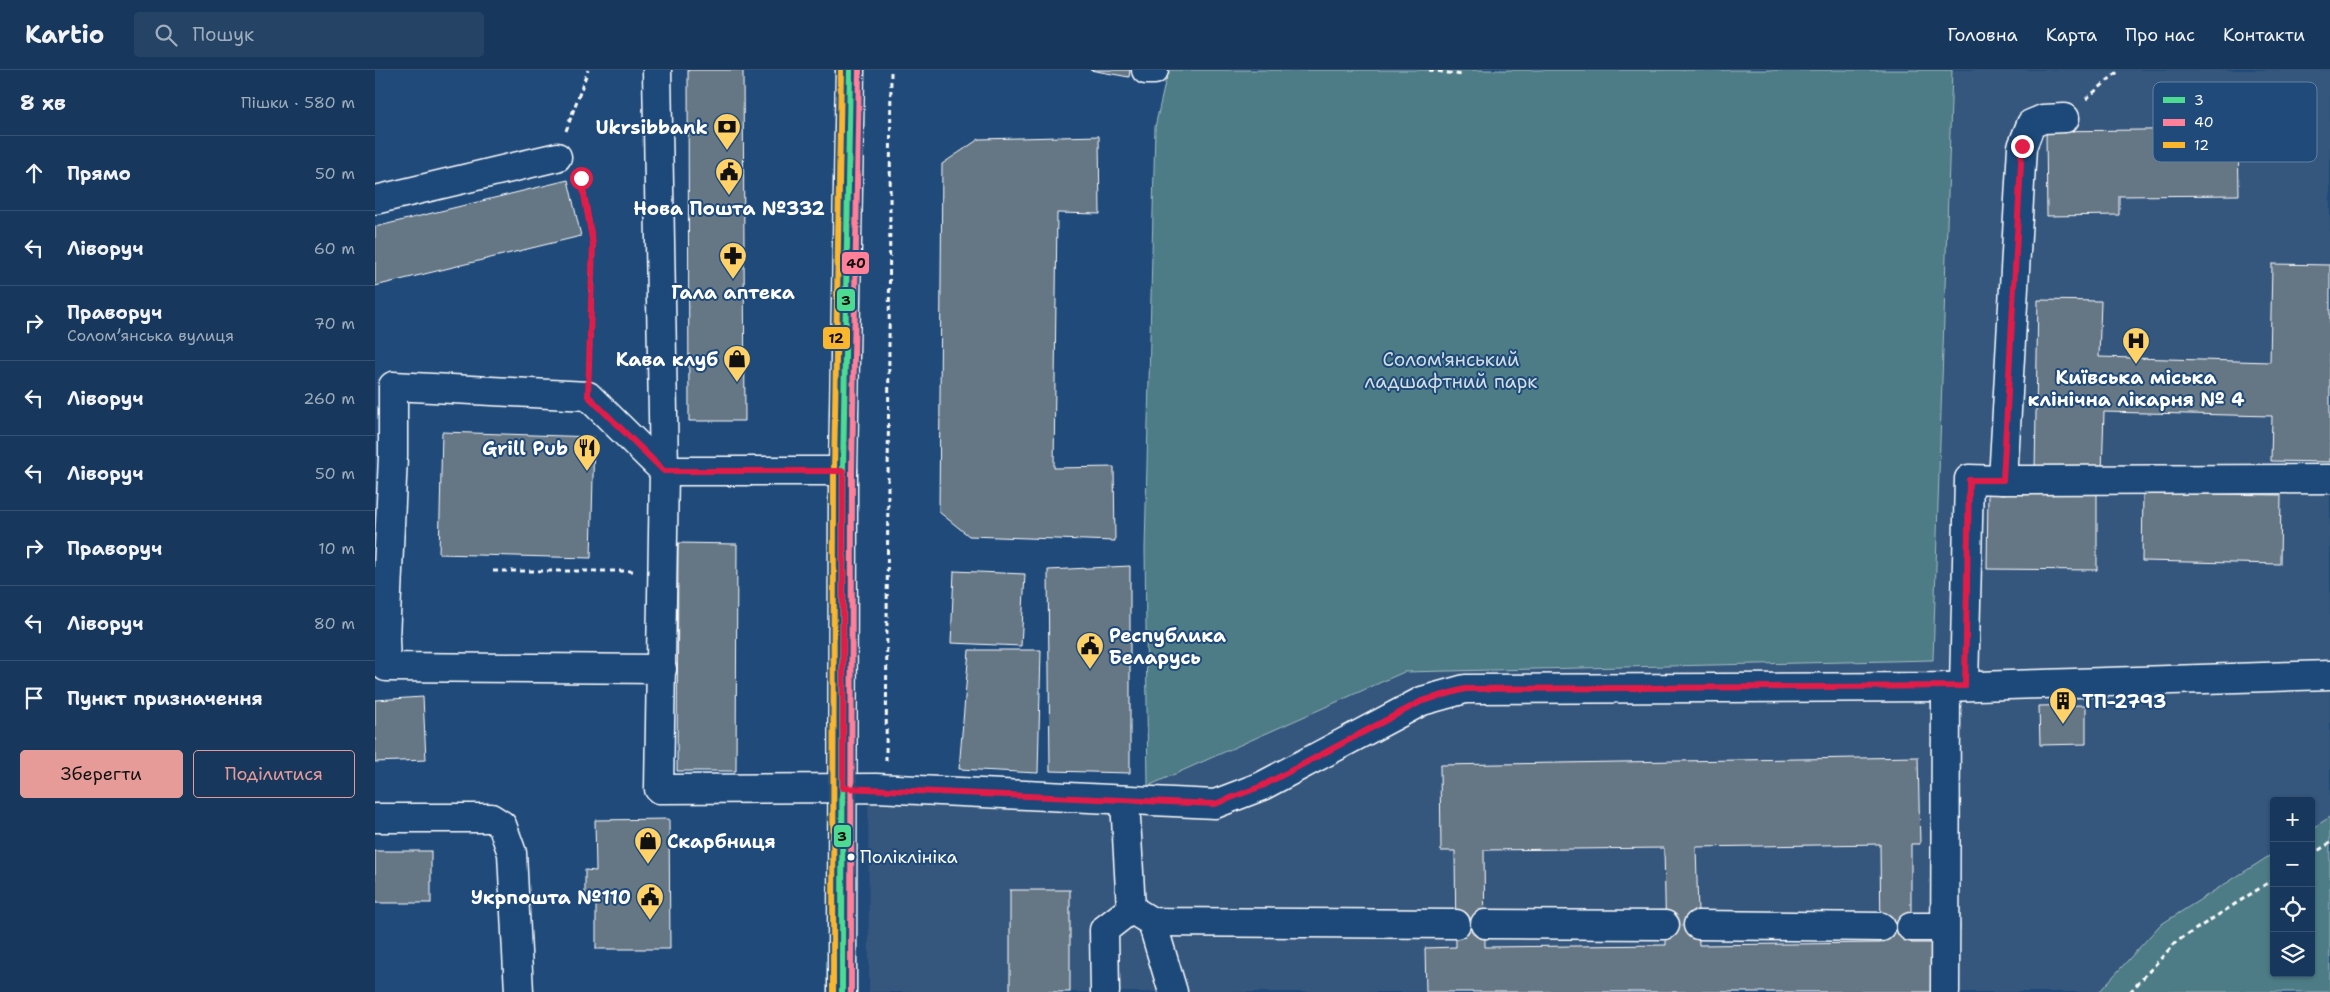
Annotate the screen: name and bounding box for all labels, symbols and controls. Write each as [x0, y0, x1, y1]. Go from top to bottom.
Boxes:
search box [134, 12, 484, 57]
text: Kartio [25, 19, 104, 51]
icon: search [152, 21, 180, 49]
text: Пошук [192, 22, 254, 47]
text: Головна [1947, 23, 2018, 47]
text: Карта [2046, 23, 2097, 47]
text: Про нас [2125, 23, 2195, 47]
text: Контакти [2223, 23, 2305, 47]
legend [2153, 82, 2317, 162]
text: 8 хв [20, 89, 66, 117]
text: 3 [2194, 91, 2204, 109]
text: Пішки · 580 m [241, 92, 355, 113]
bank icon: Ukrsibbank [712, 112, 742, 151]
text: 40 [2194, 113, 2214, 131]
place label: Ukrsibbank [596, 115, 708, 140]
route end [2011, 135, 2034, 158]
text: 12 [2194, 136, 2209, 154]
public building icon: Нова Пошта №332 [714, 157, 744, 196]
icon: ahead [20, 159, 48, 187]
text: Прямо [67, 161, 131, 186]
text: 50 m [315, 163, 355, 184]
route start [570, 167, 593, 190]
place label: Нова Пошта №332 [633, 196, 825, 221]
icon: left [20, 234, 48, 262]
text: Ліворуч [67, 236, 143, 261]
text: 60 m [314, 238, 355, 259]
pharmacy icon: Гала аптека [718, 241, 748, 280]
line badge: 40 [841, 251, 870, 275]
text: 40 [846, 254, 866, 272]
place label: Гала аптека [671, 280, 795, 305]
line badge: 3 [836, 288, 856, 312]
text: 3 [841, 291, 851, 309]
text: Праворуч [67, 300, 162, 325]
icon: right [20, 309, 48, 337]
text: 70 m [314, 313, 355, 334]
text: Соломʼянська вулиця [67, 325, 234, 346]
line badge: 12 [822, 326, 851, 350]
hospital icon: Київська міська клінічна лікарня № 4 [2121, 326, 2151, 365]
text: 12 [828, 329, 844, 347]
shop icon: Кава клуб [722, 344, 752, 383]
place label: Кава клуб [616, 347, 718, 372]
park label: Солом'янський ладшафтний парк [1365, 347, 1537, 394]
place label: Київська міська клінічна лікарня № 4 [2027, 365, 2245, 412]
icon: left [20, 384, 48, 412]
text: Ліворуч [67, 386, 143, 411]
text: 260 m [303, 388, 355, 409]
restaurant icon: Grill Pub [572, 433, 602, 472]
place label: Grill Pub [482, 436, 568, 461]
icon: left [20, 459, 48, 487]
text: Ліворуч [67, 461, 143, 486]
text: 50 m [315, 463, 355, 484]
icon: right [20, 534, 48, 562]
text: Праворуч [67, 536, 162, 561]
text: 10 m [318, 538, 355, 559]
icon: left [20, 609, 48, 637]
text: Ліворуч [67, 611, 143, 636]
text: 80 m [314, 613, 355, 634]
place label: Республика Беларусь [1109, 623, 1226, 670]
public building icon: Республика Беларусь [1075, 631, 1105, 670]
icon: arrive [20, 684, 48, 712]
text: Пункт призначення [67, 686, 263, 711]
building icon: ТП-2793 [2048, 686, 2078, 725]
place label: ТП-2793 [2082, 689, 2166, 714]
button: Зберегти [20, 750, 183, 798]
button: Поділитися [193, 750, 355, 798]
map controls [2270, 797, 2315, 977]
button: + [2270, 797, 2315, 842]
line badge: 3 [833, 824, 852, 848]
shop icon: Скарбниця [633, 826, 663, 865]
text: 3 [837, 827, 847, 845]
place label: Скарбниця [667, 829, 776, 854]
button: − [2270, 842, 2315, 887]
place label: Поліклініка [860, 845, 958, 869]
marker: Поліклініка [846, 852, 856, 862]
public building icon: Укрпошта №110 [635, 882, 665, 921]
place label: Укрпошта №110 [471, 885, 631, 910]
button: locate [2270, 887, 2315, 932]
button: layers [2270, 932, 2315, 977]

